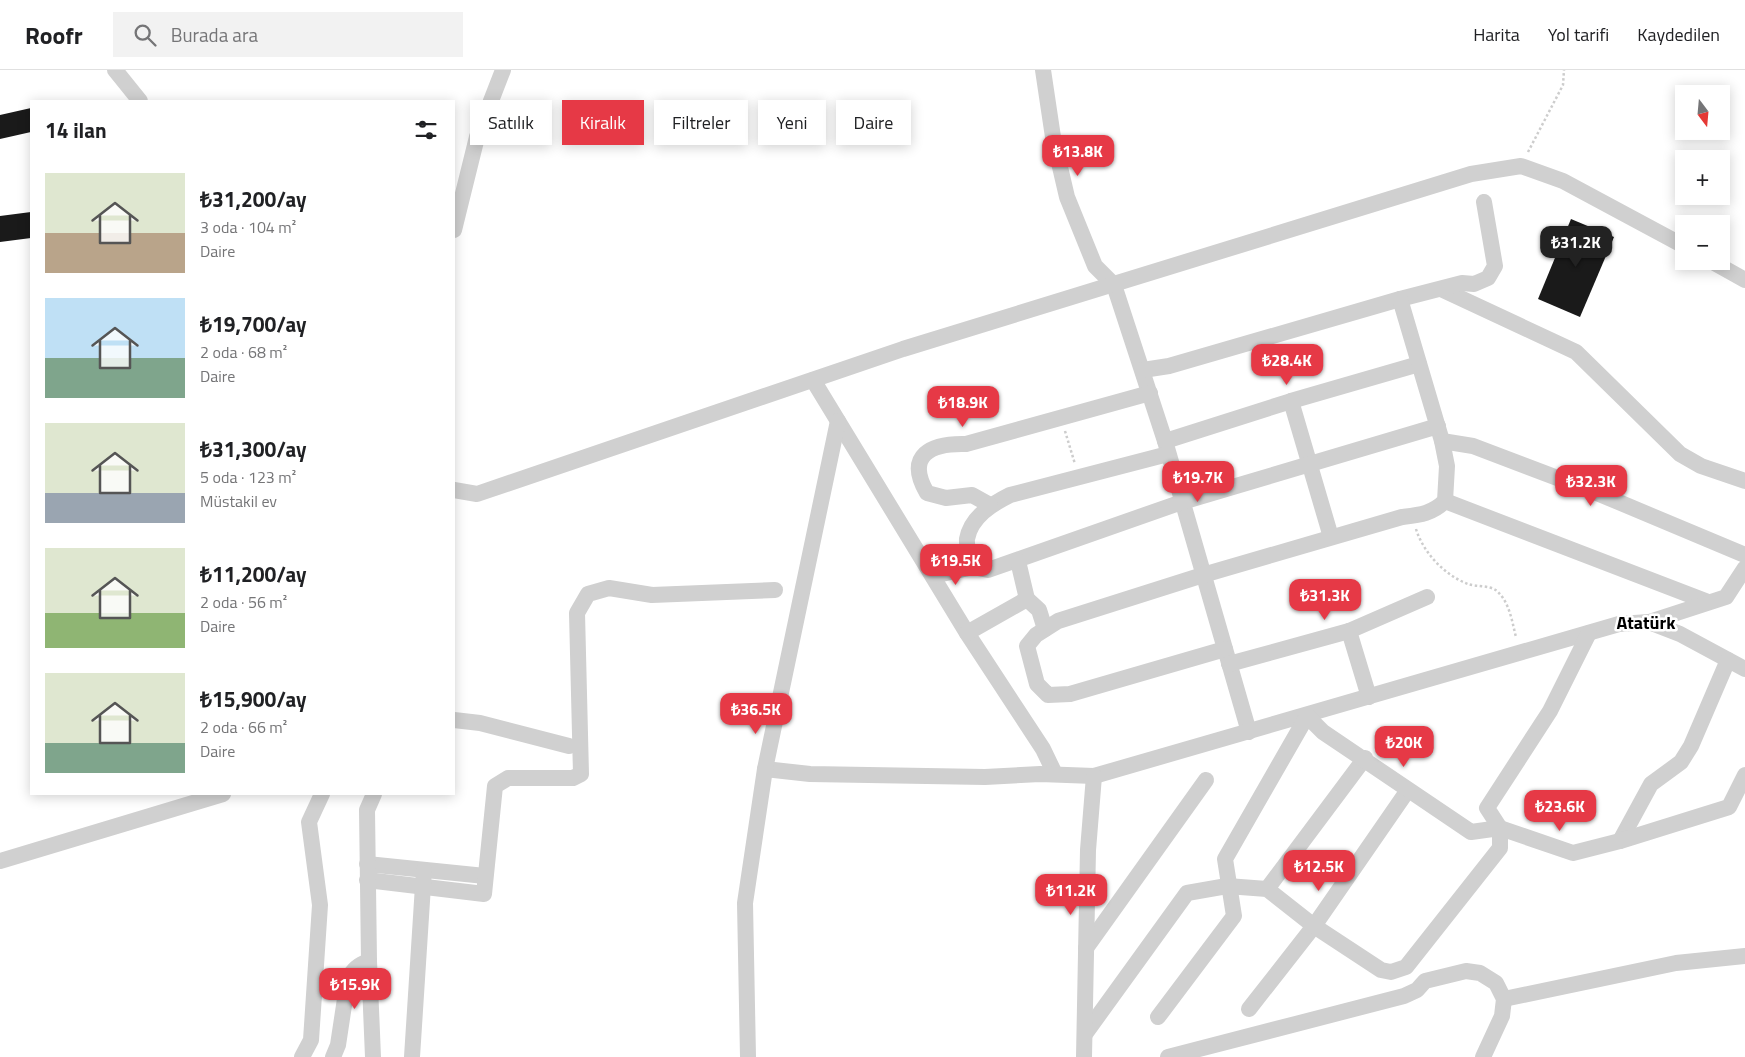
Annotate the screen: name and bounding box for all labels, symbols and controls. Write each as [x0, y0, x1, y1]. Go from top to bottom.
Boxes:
search box [113, 12, 463, 57]
text: Roofr [25, 17, 83, 53]
text: Burada ara [171, 20, 258, 49]
icon: search [131, 21, 159, 49]
text: Harita [1473, 21, 1520, 48]
text: Yol tarifi [1548, 21, 1609, 48]
text: Kaydedilen [1637, 21, 1720, 48]
north arrow [1675, 85, 1730, 140]
map controls [1675, 85, 1730, 270]
chip: Satılık [470, 100, 552, 145]
chip: Kiralık [562, 100, 644, 145]
chip: Filtreler [654, 100, 748, 145]
chip: Yeni [758, 100, 826, 145]
chip: Daire [836, 100, 911, 145]
text: 14 ilan [45, 114, 107, 146]
icon: filters [412, 116, 440, 144]
pin: ₺13.8K [1037, 134, 1119, 177]
text: ₺13.8K [1053, 139, 1103, 163]
button: + [1675, 150, 1730, 205]
text: ₺31,200/ay [200, 183, 307, 215]
icon: home [85, 193, 145, 253]
text: 3 oda · 104 m² [200, 215, 296, 239]
button: − [1675, 215, 1730, 270]
pin: ₺31.2K [1535, 226, 1617, 268]
text: ₺31.2K [1551, 230, 1601, 254]
text: Daire [200, 239, 235, 263]
text: ₺19,700/ay [200, 308, 307, 340]
icon: home [85, 318, 145, 378]
text: 2 oda · 68 m² [200, 340, 287, 364]
pin: ₺28.4K [1246, 344, 1328, 386]
text: ₺28.4K [1262, 348, 1312, 372]
text: Daire [200, 364, 235, 388]
pin: ₺18.9K [922, 386, 1004, 428]
text: ₺18.9K [938, 390, 988, 414]
text: ₺31,300/ay [200, 433, 307, 465]
icon: home [85, 443, 145, 503]
pin: ₺19.7K [1157, 460, 1239, 503]
pin: ₺32.3K [1550, 464, 1632, 507]
text: 5 oda · 123 m² [200, 465, 296, 489]
text: ₺19.7K [1173, 465, 1223, 489]
text: ₺32.3K [1566, 469, 1616, 493]
text: Müstakil ev [200, 489, 277, 513]
pin: ₺19.5K [915, 544, 997, 586]
text: ₺19.5K [931, 548, 981, 572]
text: ₺11,200/ay [200, 558, 307, 590]
icon: home [85, 568, 145, 628]
pin: ₺31.3K [1284, 578, 1366, 621]
text: ₺31.3K [1300, 583, 1350, 607]
text: 2 oda · 56 m² [200, 590, 287, 614]
district label: Atatürk [1617, 609, 1676, 636]
text: Daire [200, 614, 235, 638]
text: ₺15,900/ay [200, 683, 307, 715]
pin: ₺36.5K [715, 692, 797, 735]
icon: home [85, 693, 145, 753]
text: ₺36.5K [731, 697, 781, 721]
text: 2 oda · 66 m² [200, 715, 287, 739]
pin: ₺20K [1374, 726, 1434, 768]
text: ₺20K [1386, 730, 1422, 754]
text: Daire [200, 739, 235, 763]
pin: ₺23.6K [1519, 790, 1601, 832]
text: ₺23.6K [1535, 794, 1585, 818]
pin: ₺12.5K [1278, 850, 1360, 892]
text: ₺12.5K [1294, 854, 1344, 878]
pin: ₺11.2K [1030, 874, 1112, 916]
text: ₺11.2K [1046, 878, 1096, 902]
pin: ₺15.9K [314, 968, 396, 1010]
text: ₺15.9K [330, 972, 380, 996]

